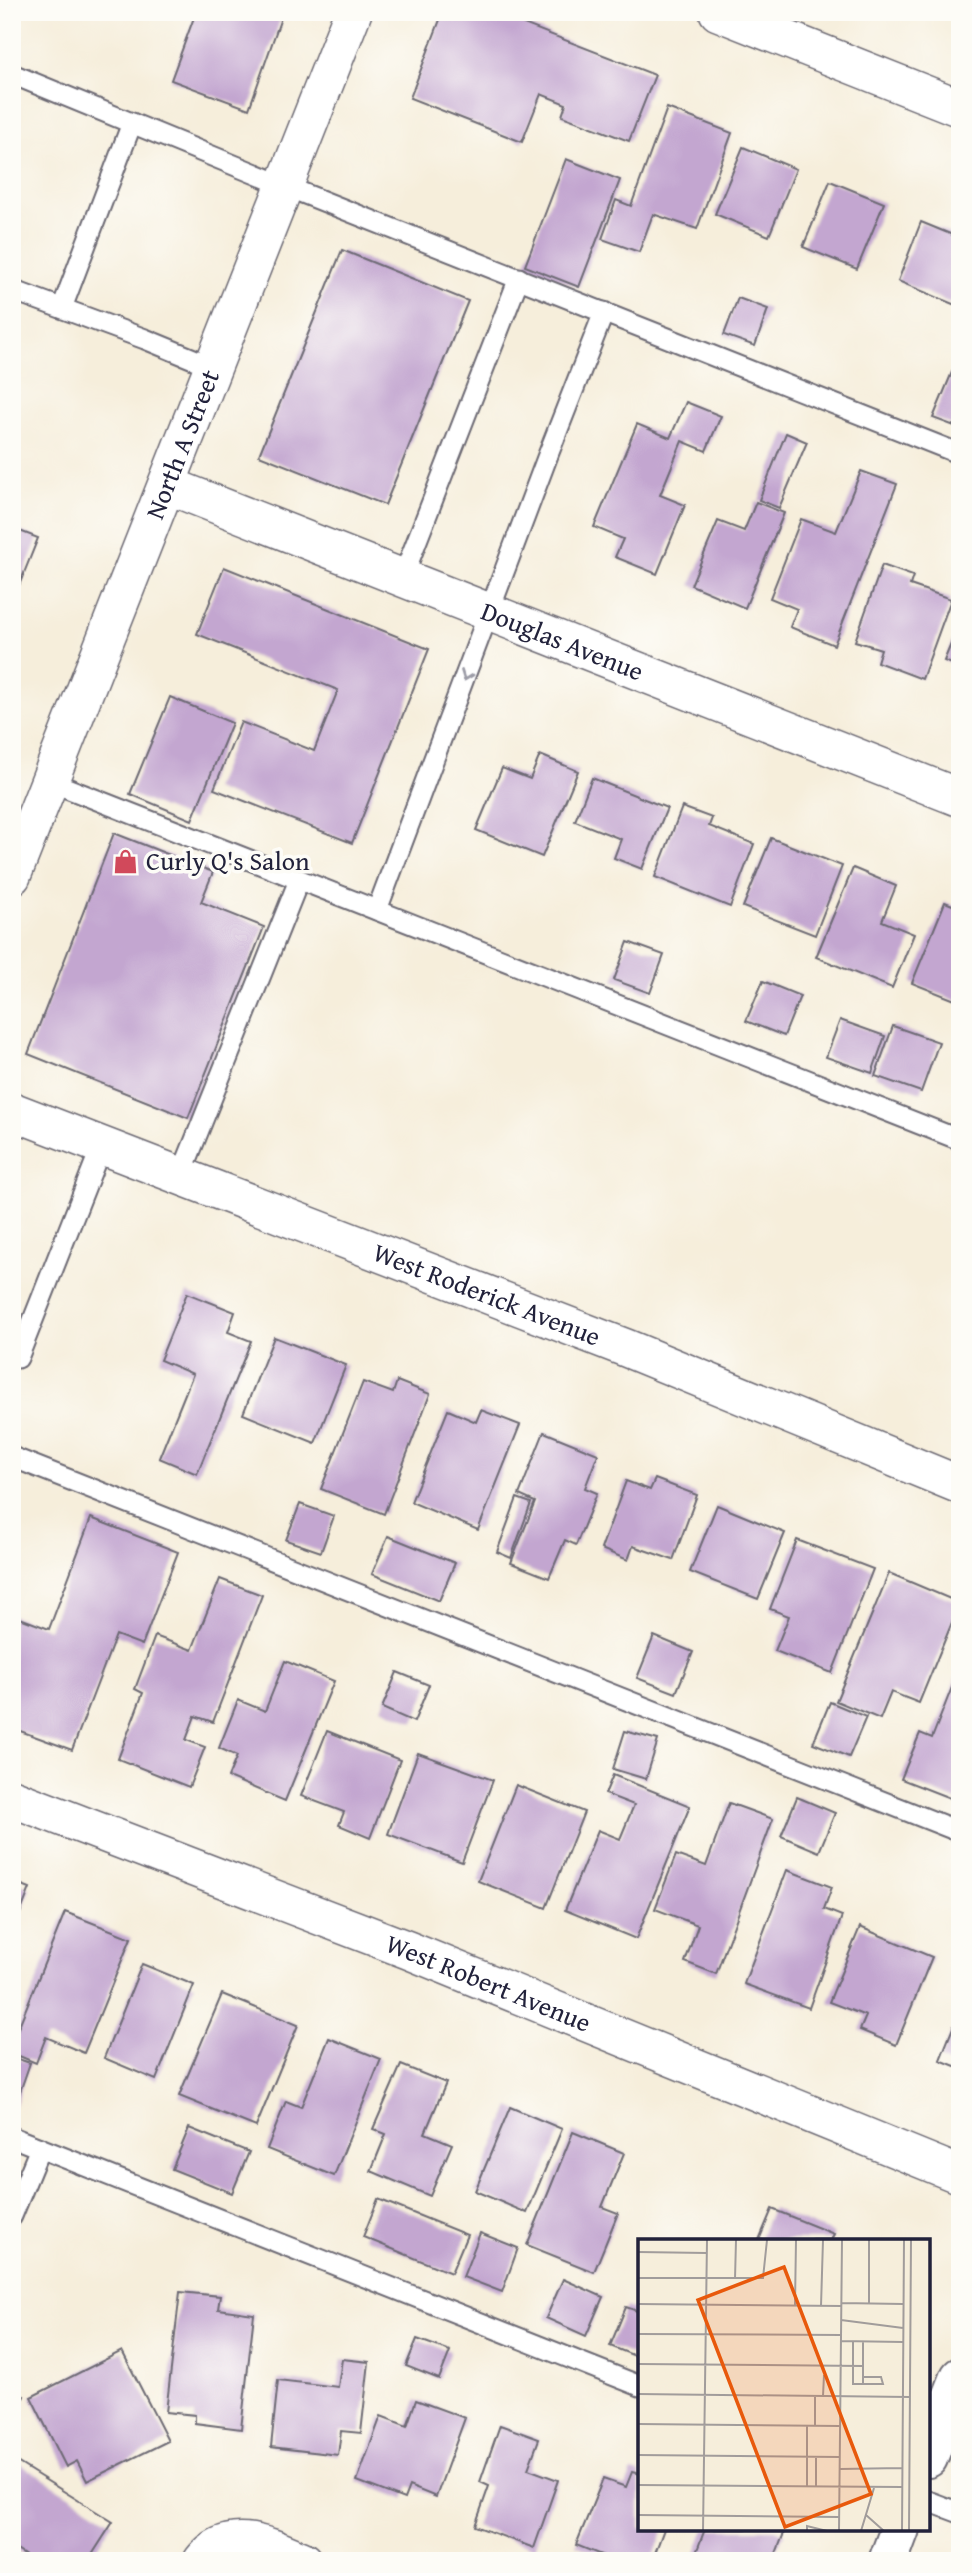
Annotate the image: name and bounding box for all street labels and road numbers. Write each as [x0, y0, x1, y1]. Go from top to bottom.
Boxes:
street label: North A Street [135, 364, 229, 525]
street label: Douglas Avenue [475, 591, 650, 690]
street label: West Roderick Avenue [368, 1232, 606, 1355]
street label: West Robert Avenue [380, 1923, 597, 2042]

